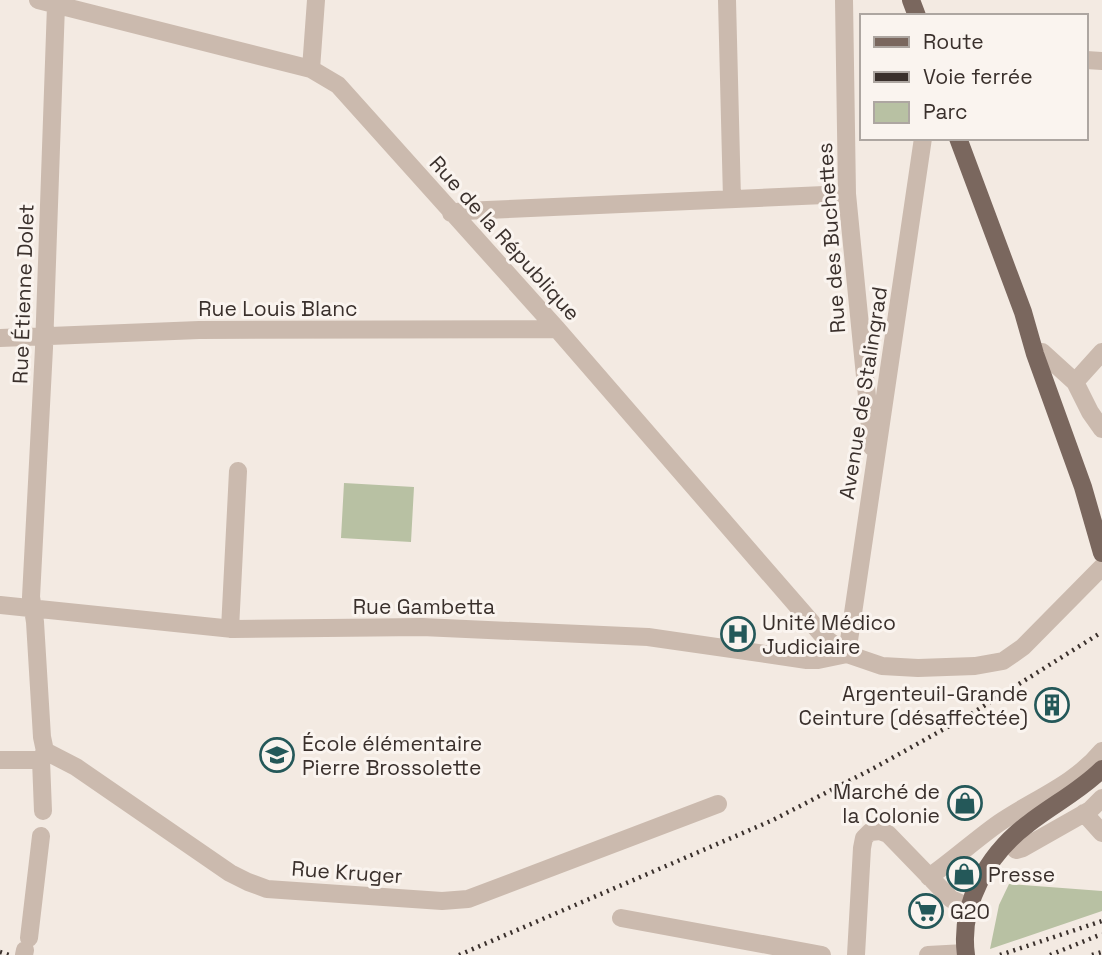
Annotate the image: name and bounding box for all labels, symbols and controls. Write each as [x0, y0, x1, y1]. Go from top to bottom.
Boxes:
legend [860, 14, 1088, 140]
text: Route [923, 28, 984, 55]
text: Voie ferrée [923, 63, 1033, 90]
text: Parc [923, 98, 968, 125]
street label: Rue des Buchettes [811, 142, 851, 334]
street label: Rue de la République [424, 150, 586, 326]
street label: Rue Étienne Dolet [6, 203, 40, 385]
street label: Avenue de Stalingrad [833, 285, 893, 501]
street label: Rue Louis Blanc [198, 295, 358, 322]
street label: Rue Gambetta [353, 593, 495, 620]
place label: Unité Médico Judiciaire [762, 609, 896, 660]
hospital icon: Unité Médico Judiciaire [719, 615, 757, 653]
place label: Argenteuil-Grande Ceinture (désaffectée) [799, 680, 1028, 731]
building icon: Argenteuil-Grande Ceinture (désaffectée) [1033, 686, 1071, 724]
place label: École élémentaire Pierre Brossolette [302, 730, 482, 781]
school or university icon: École élémentaire Pierre Brossolette [258, 736, 296, 774]
place label: Marché de la Colonie [833, 778, 940, 829]
shop icon: Marché de la Colonie [946, 784, 984, 822]
street label: Rue Kruger [291, 855, 404, 889]
shop icon: Presse [945, 855, 983, 893]
place label: Presse [988, 861, 1055, 888]
supermarket icon: G20 [907, 892, 945, 930]
place label: G20 [950, 898, 990, 925]

